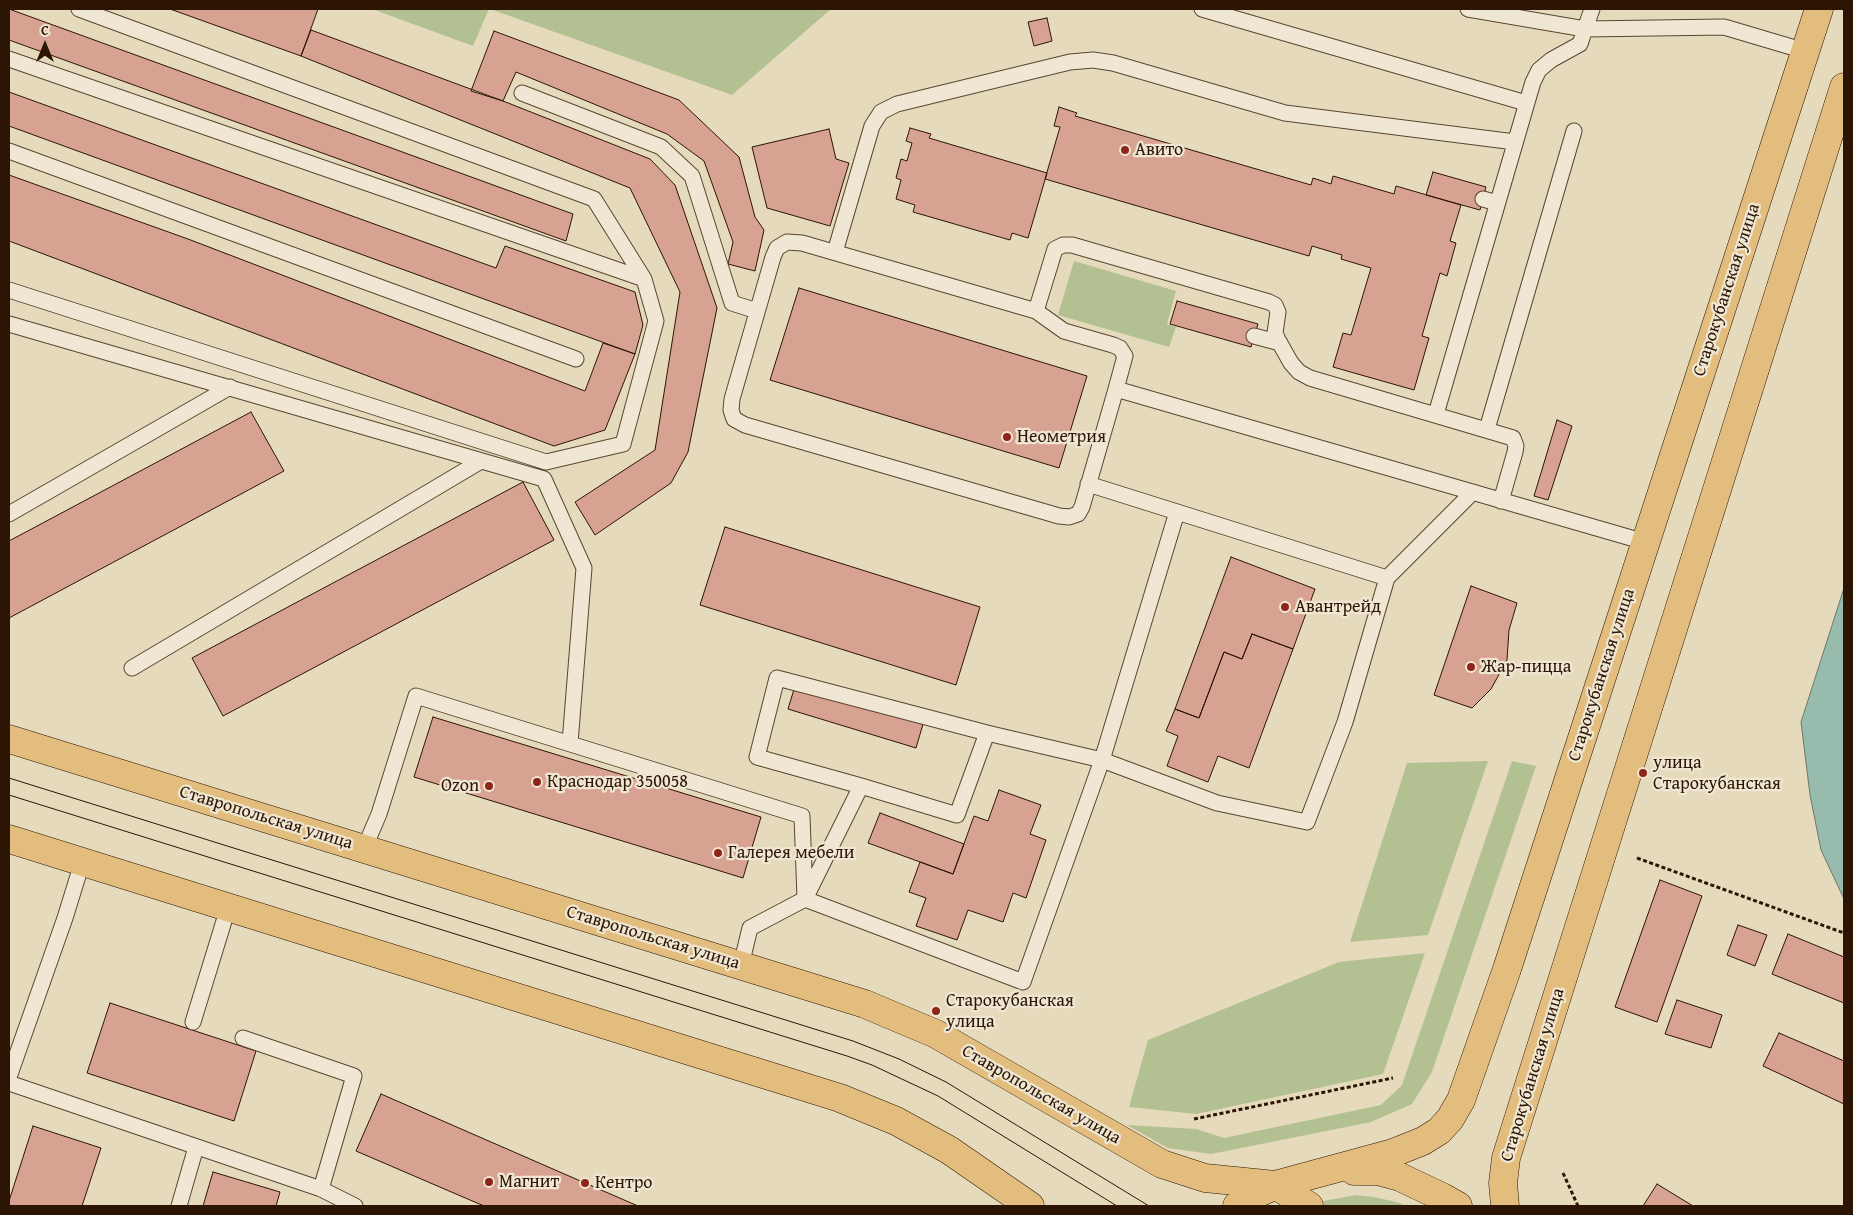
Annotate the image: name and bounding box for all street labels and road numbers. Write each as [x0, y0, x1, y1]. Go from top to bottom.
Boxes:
street label: Старокубанская улица [1689, 201, 1765, 379]
street label: Старокубанская улица [1564, 586, 1640, 764]
street label: Ставропольская улица [177, 781, 355, 855]
street label: Ставропольская улица [564, 901, 742, 975]
street label: Старокубанская улица [1496, 986, 1570, 1164]
street label: Ставропольская улица [958, 1041, 1124, 1149]

